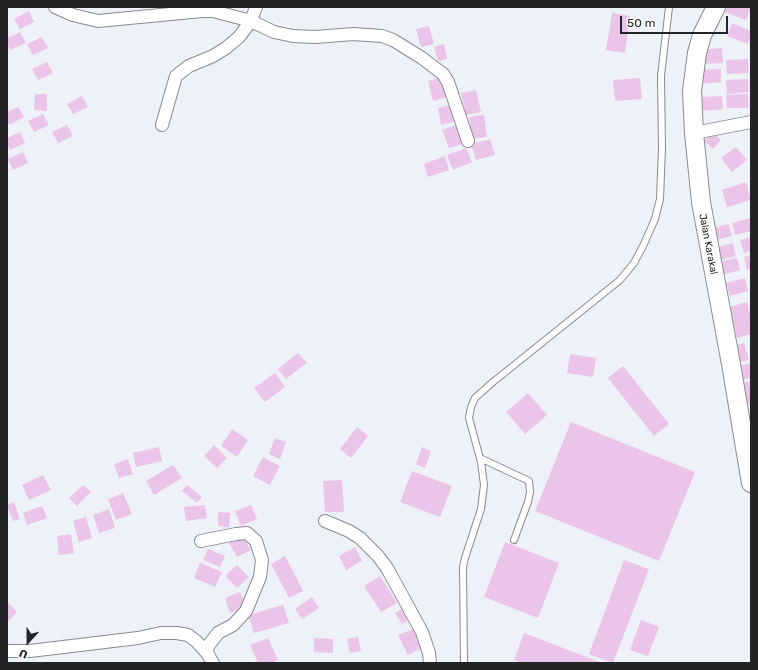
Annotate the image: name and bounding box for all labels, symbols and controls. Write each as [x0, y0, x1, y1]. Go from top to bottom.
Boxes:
scale bar [622, 8, 730, 34]
text: 50 m [627, 16, 655, 30]
street label: Jalan Karakal [696, 212, 720, 276]
north arrow [8, 622, 48, 662]
text: U [17, 646, 30, 661]

